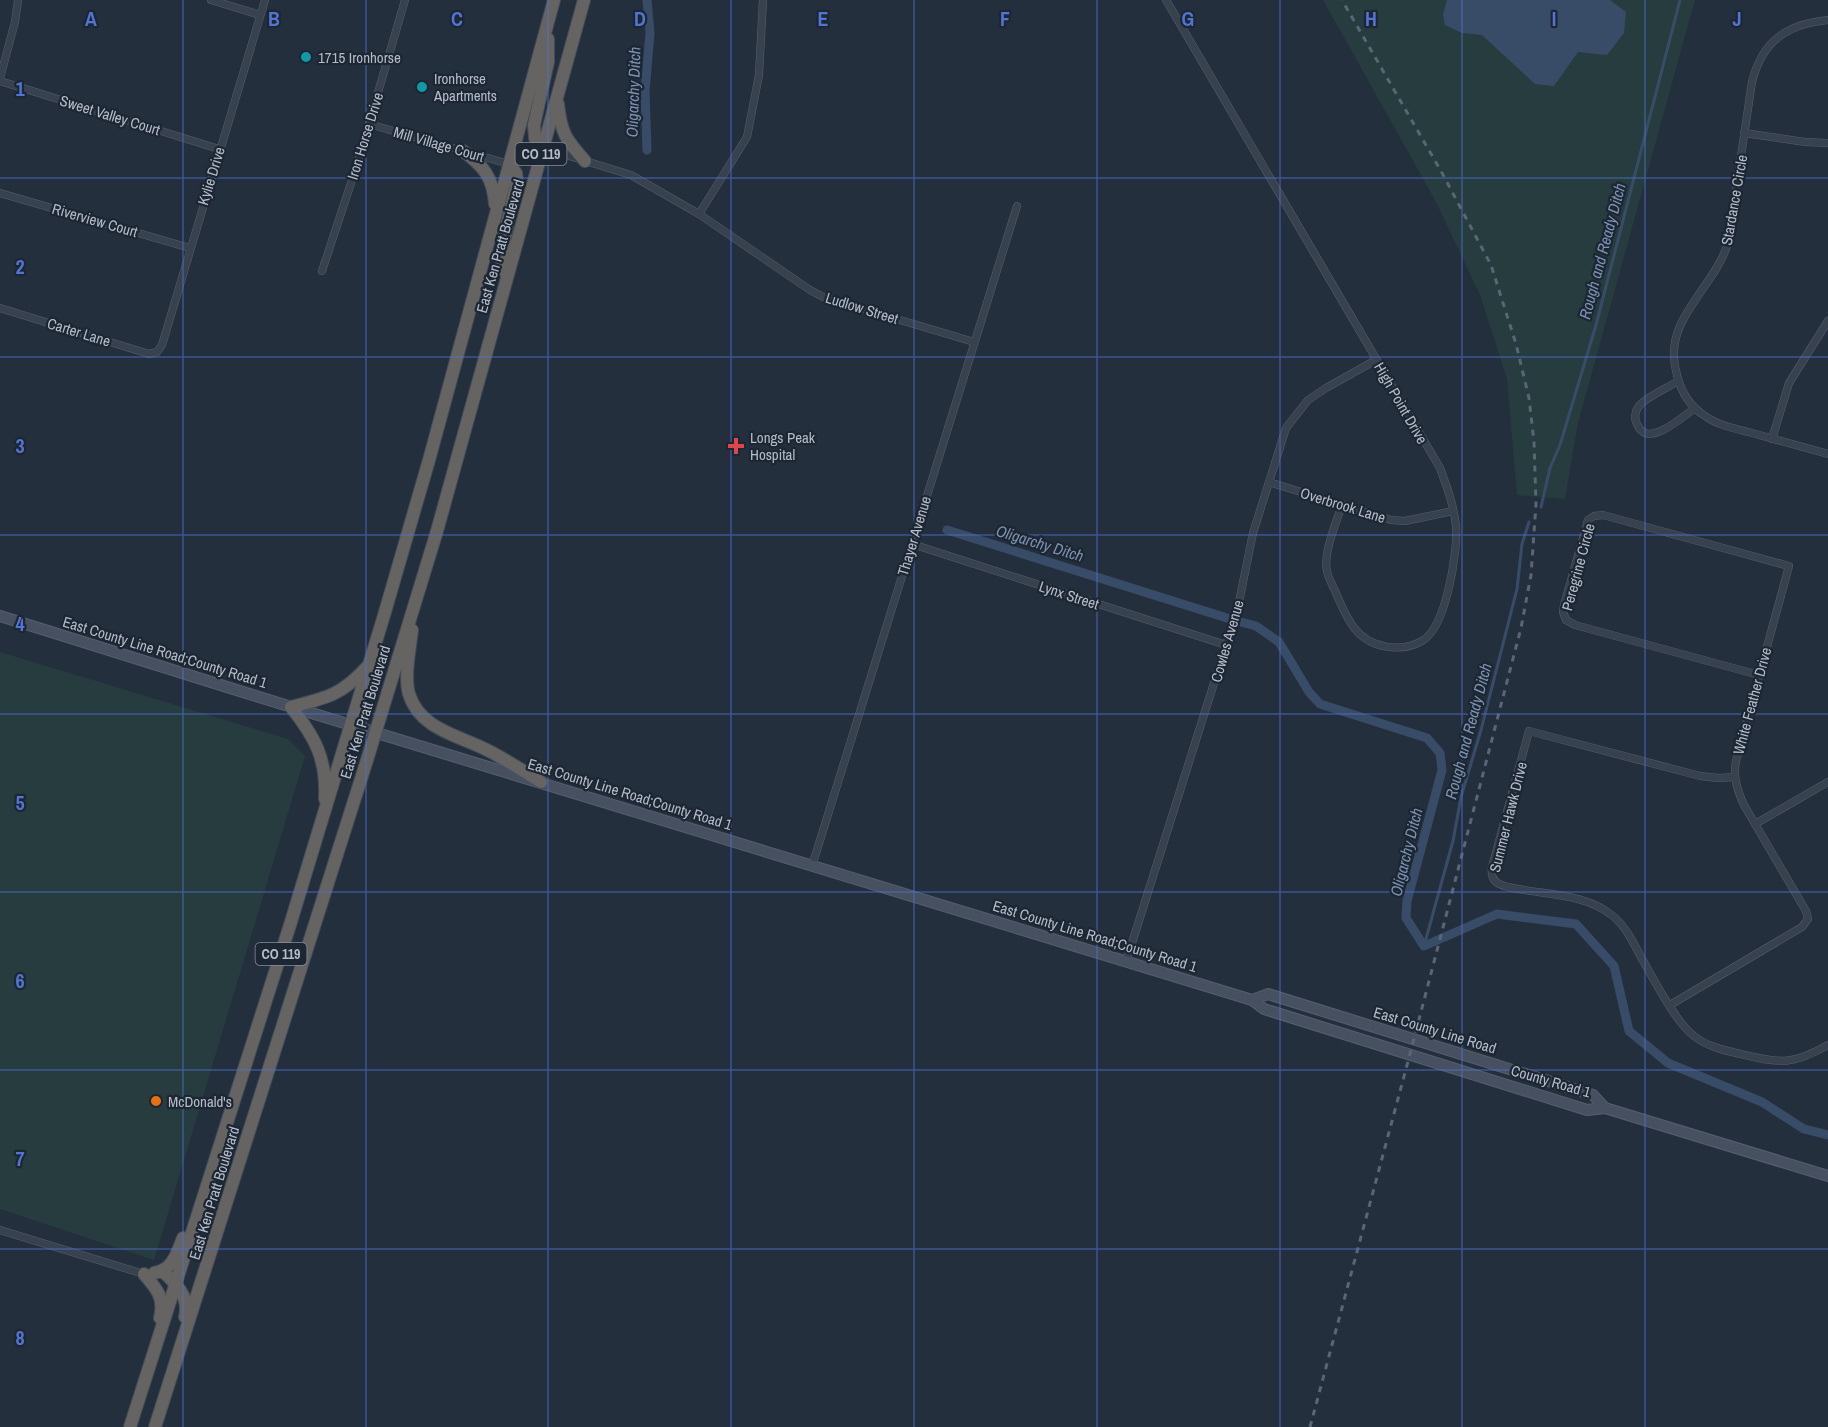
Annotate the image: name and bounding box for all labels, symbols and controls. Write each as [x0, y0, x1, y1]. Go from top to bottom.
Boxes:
text: A [85, 5, 97, 32]
text: B [268, 5, 280, 32]
text: C [451, 5, 463, 32]
text: D [634, 5, 646, 32]
text: E [818, 5, 829, 32]
text: F [1000, 5, 1010, 32]
text: G [1182, 5, 1194, 32]
text: H [1365, 5, 1377, 32]
text: I [1552, 5, 1556, 32]
text: J [1732, 5, 1742, 32]
water label: Oligarchy Ditch [620, 46, 646, 138]
place label: 1715 Ironhorse [318, 47, 401, 68]
marker: 1715 Ironhorse [299, 50, 313, 64]
place label: Ironhorse Apartments [433, 68, 497, 106]
text: 1 [15, 75, 25, 102]
marker: Ironhorse Apartments [415, 80, 429, 94]
street label: Sweet Valley Court [57, 90, 163, 140]
street label: Iron Horse Drive [342, 90, 388, 182]
street label: Mill Village Court [391, 121, 487, 167]
road number: CO 119 [516, 143, 566, 165]
street label: Kylie Drive [192, 144, 230, 208]
street label: Stardance Circle [1716, 153, 1752, 247]
street label: East Ken Pratt Boulevard [471, 177, 529, 315]
water label: Rough and Ready Ditch [1573, 181, 1631, 321]
street label: Riverview Court [50, 198, 141, 242]
text: 2 [15, 253, 25, 280]
street label: Ludlow Street [823, 287, 902, 329]
street label: Carter Lane [45, 312, 113, 352]
street label: High Point Drive [1369, 358, 1433, 448]
place label: Longs Peak Hospital [750, 427, 816, 465]
text: 3 [15, 432, 25, 459]
marker: Longs Peak Hospital [727, 437, 745, 455]
street label: Overbrook Lane [1298, 482, 1388, 528]
street label: Thayer Avenue [892, 493, 936, 579]
water label: Oligarchy Ditch [994, 519, 1086, 567]
street label: Peregrine Circle [1556, 521, 1600, 613]
street label: Lynx Street [1036, 575, 1102, 615]
street label: Cowles Avenue [1205, 597, 1249, 685]
text: 4 [15, 610, 25, 637]
street label: East County Line Road;County Road 1 [60, 611, 270, 693]
street label: East Ken Pratt Boulevard [335, 643, 395, 781]
street label: White Feather Drive [1728, 645, 1776, 757]
water label: Rough and Ready Ditch [1439, 661, 1497, 801]
street label: East County Line Road;County Road 1 [525, 753, 735, 835]
street label: Summer Hawk Drive [1484, 759, 1532, 875]
text: 5 [15, 789, 25, 816]
water label: Oligarchy Ditch [1384, 805, 1428, 899]
street label: East County Line Road;County Road 1 [990, 895, 1200, 977]
road number: CO 119 [256, 943, 306, 965]
text: 6 [15, 967, 25, 994]
street label: East County Line Road [1371, 1001, 1499, 1059]
street label: County Road 1 [1509, 1060, 1593, 1102]
place label: McDonald's [168, 1091, 232, 1112]
marker: McDonald's [149, 1094, 163, 1108]
street label: East Ken Pratt Boulevard [184, 1124, 244, 1262]
text: 7 [15, 1145, 25, 1172]
text: 8 [15, 1324, 25, 1351]

